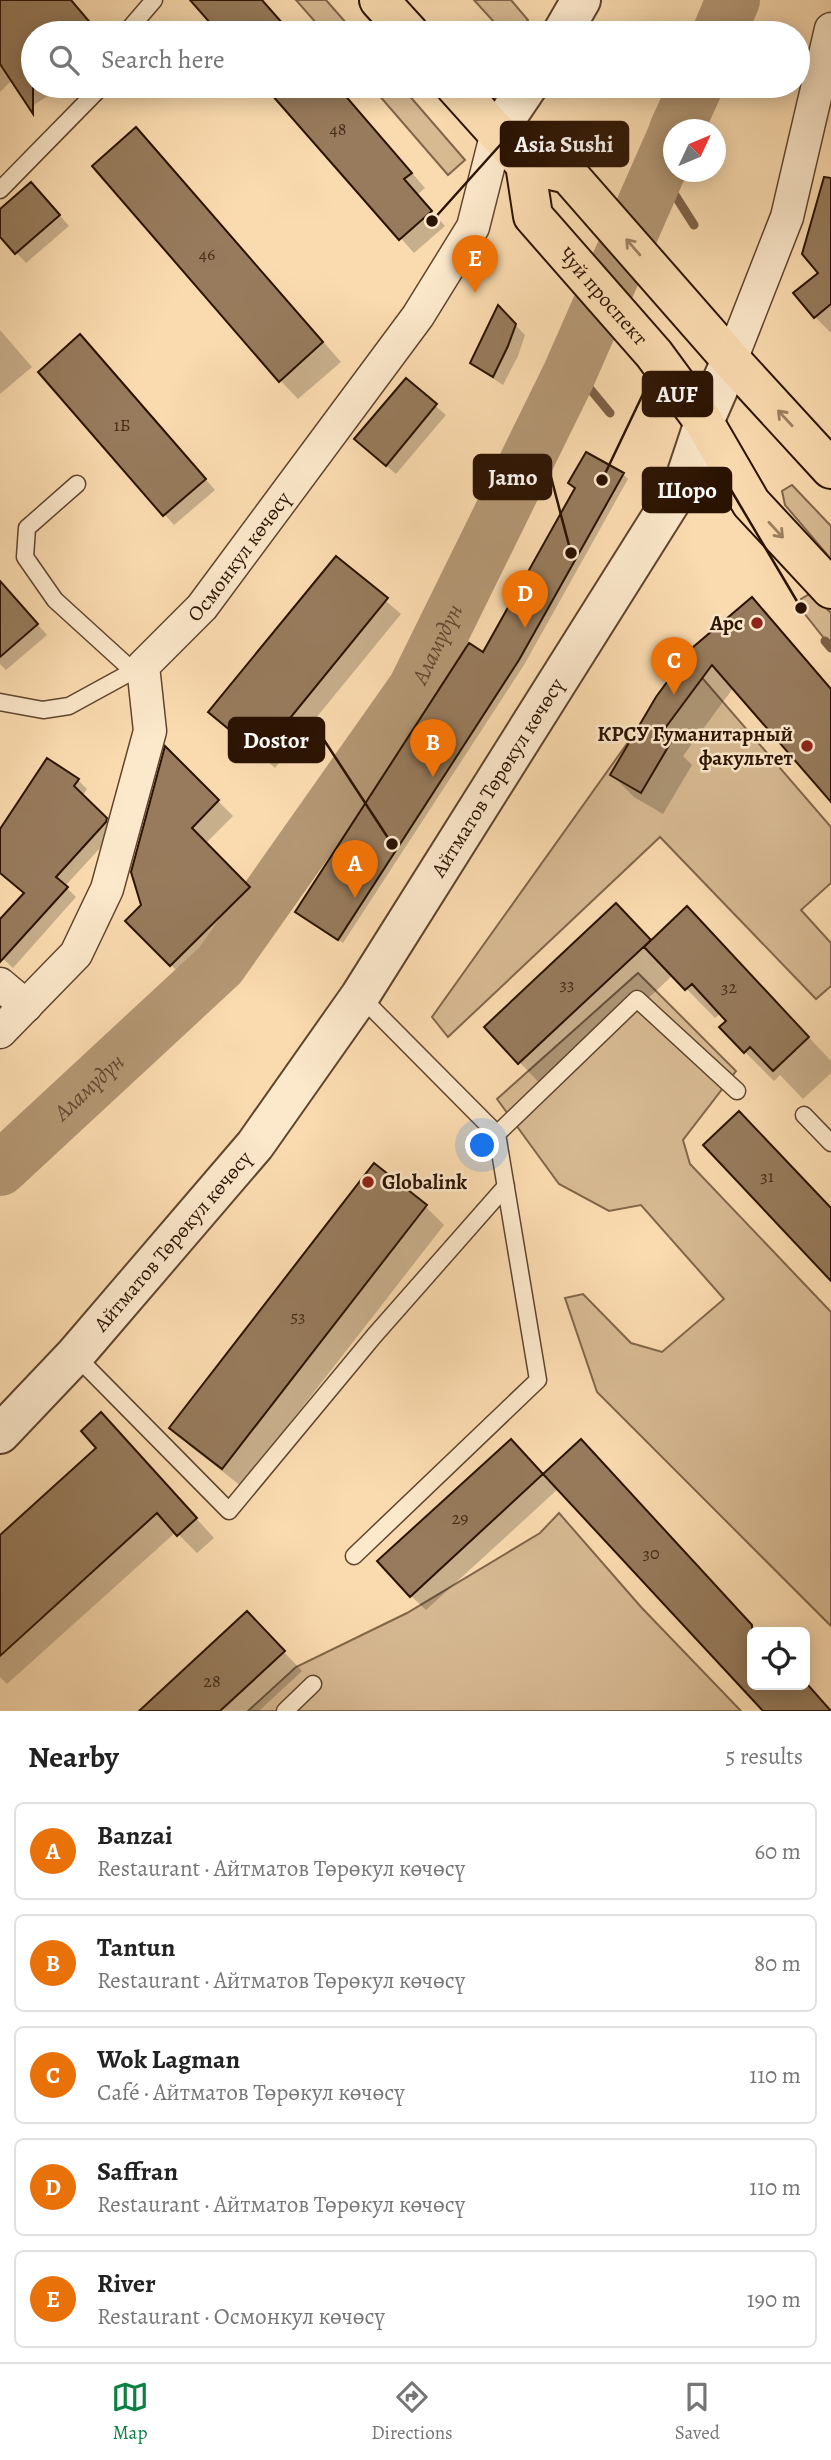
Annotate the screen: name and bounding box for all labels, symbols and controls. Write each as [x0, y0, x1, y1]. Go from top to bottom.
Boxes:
search box [21, 21, 810, 98]
icon: search [45, 41, 83, 79]
text: Search here [101, 42, 225, 77]
house number: 48 [330, 117, 346, 141]
north arrow [663, 119, 726, 182]
callout: Asia Sushi [501, 122, 628, 166]
text: Asia Sushi [513, 129, 614, 160]
pin: E [452, 235, 498, 293]
one-way arrow [625, 238, 641, 256]
street label: Чуй проспект [552, 241, 654, 351]
house number: 46 [199, 242, 215, 266]
callout: AUF [643, 372, 712, 416]
text: AUF [655, 379, 698, 410]
one-way arrow [777, 409, 793, 427]
house number: 1Б [114, 413, 130, 437]
callout: Jamo [474, 455, 551, 499]
text: Jamo [488, 462, 538, 493]
callout: Шоро [643, 468, 731, 512]
text: Шоро [657, 475, 717, 506]
street label: Осмонкул көчөсү [181, 485, 297, 628]
one-way arrow [768, 521, 785, 538]
pin: D [502, 570, 548, 628]
water label: Аламүдүн [403, 598, 470, 690]
place label: Арс [709, 609, 743, 637]
marker: Арс [749, 615, 765, 631]
pin: C [651, 637, 697, 695]
street label: Айтматов Төрөкул көчөсү [424, 672, 571, 883]
callout: Dostor [229, 718, 324, 762]
pin: B [410, 719, 456, 777]
place label: КРСУ Гуманитарный факультет [597, 720, 793, 772]
text: Dostor [243, 725, 310, 756]
marker: КРСУ Гуманитарный факультет [799, 738, 815, 754]
pin: A [332, 840, 378, 898]
house number: 33 [560, 972, 574, 996]
house number: 32 [721, 975, 737, 999]
water label: Аламүдүн [46, 1046, 131, 1128]
your location [465, 1128, 499, 1162]
street label: Айтматов Төрөкул көчөсү [87, 1144, 258, 1338]
house number: 31 [760, 1164, 774, 1188]
place label: Globalink [382, 1168, 467, 1196]
marker: Globalink [360, 1174, 376, 1190]
house number: 53 [290, 1304, 306, 1328]
house number: 29 [452, 1506, 468, 1530]
house number: 30 [642, 1541, 660, 1565]
map controls [747, 1627, 810, 1690]
button: locate [747, 1627, 810, 1690]
house number: 28 [203, 1669, 221, 1693]
text: Nearby [28, 1737, 119, 1777]
text: 5 results [726, 1741, 803, 1772]
text: Banzai [97, 1818, 173, 1853]
text: A [46, 1836, 60, 1867]
text: 60 m [754, 1836, 801, 1867]
text: Restaurant · Айтматов Төрөкул көчөсү [97, 1853, 465, 1884]
text: Tantun [97, 1930, 175, 1965]
text: B [46, 1948, 60, 1979]
text: 80 m [754, 1948, 801, 1979]
text: Restaurant · Айтматов Төрөкул көчөсү [97, 1965, 465, 1996]
text: Wok Lagman [97, 2042, 240, 2077]
text: C [46, 2060, 60, 2091]
text: 110 m [749, 2060, 801, 2091]
text: Café · Айтматов Төрөкул көчөсү [97, 2077, 405, 2108]
text: Saffran [97, 2154, 178, 2189]
text: D [45, 2172, 61, 2203]
text: 110 m [749, 2172, 801, 2203]
text: Restaurant · Айтматов Төрөкул көчөсү [97, 2189, 465, 2220]
text: River [97, 2266, 156, 2301]
text: E [46, 2284, 60, 2315]
text: 190 m [747, 2284, 801, 2315]
text: Restaurant · Осмонкул көчөсү [97, 2301, 385, 2332]
tab: Map [111, 2378, 149, 2446]
tab: Directions [371, 2378, 453, 2446]
tab: Saved [675, 2378, 720, 2446]

